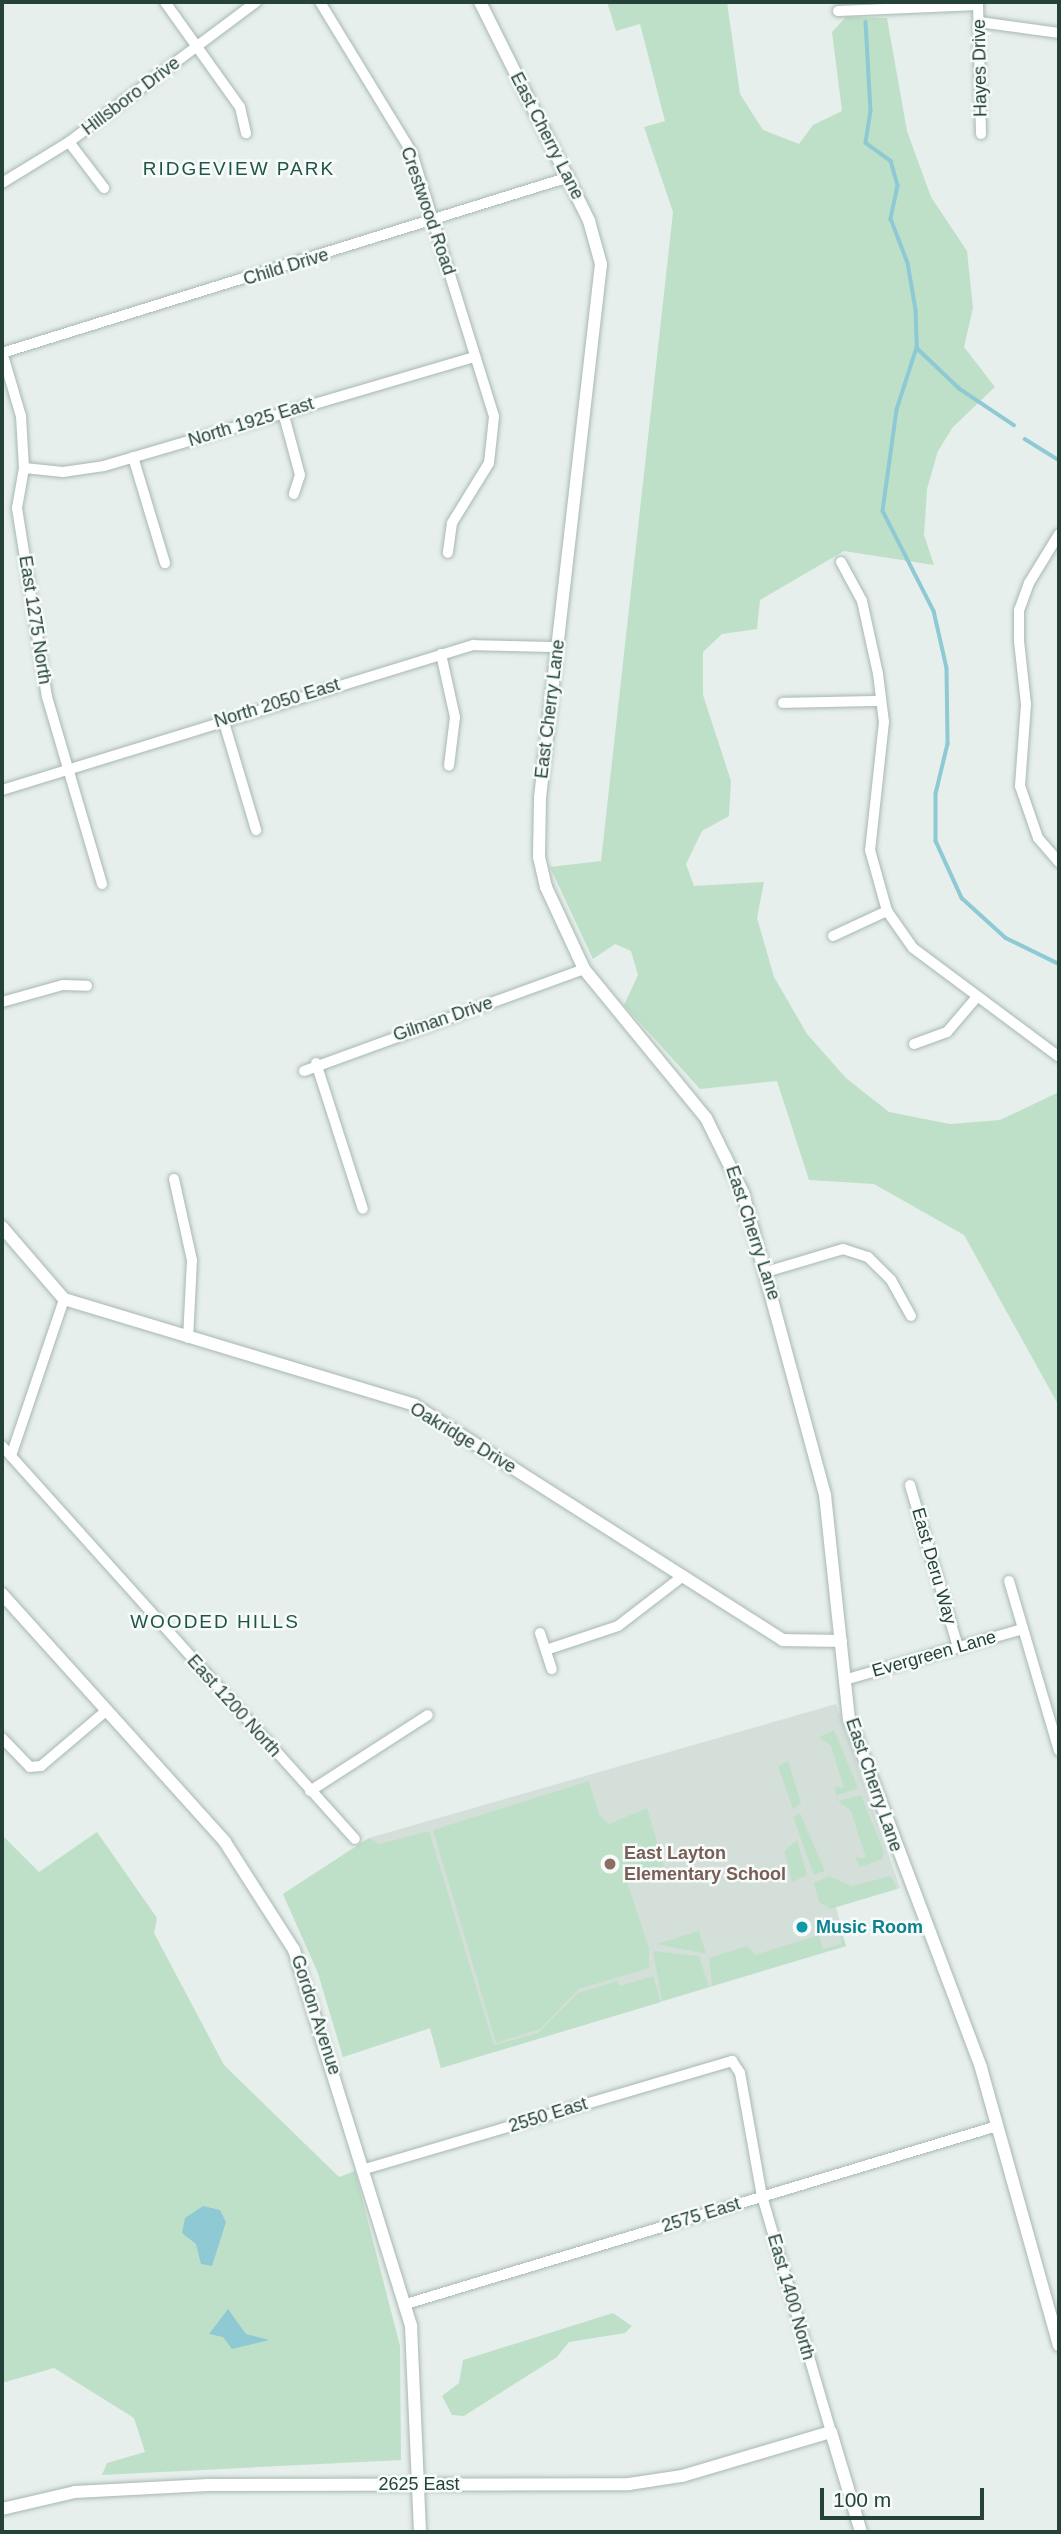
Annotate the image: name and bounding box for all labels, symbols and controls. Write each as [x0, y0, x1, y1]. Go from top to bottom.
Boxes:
street label: Hayes Drive [968, 19, 992, 117]
street label: Hillsboro Drive [78, 52, 184, 140]
street label: East Cherry Lane [506, 69, 588, 203]
street label: Crestwood Road [396, 144, 460, 278]
district label: RIDGEVIEW PARK [145, 158, 333, 180]
street label: Child Drive [241, 244, 331, 290]
street label: North 1925 East [186, 393, 316, 451]
street label: East 1275 North [14, 554, 56, 686]
street label: East Cherry Lane [531, 638, 569, 780]
street label: North 2050 East [212, 674, 342, 732]
street label: Gilman Drive [390, 992, 496, 1046]
street label: East Cherry Lane [721, 1163, 785, 1303]
street label: Oakridge Drive [406, 1398, 520, 1478]
street label: East Deru Way [907, 1505, 961, 1627]
district label: WOODED HILLS [132, 1611, 298, 1633]
street label: Evergreen Lane [869, 1626, 999, 1682]
street label: East 1200 North [182, 1650, 286, 1762]
street label: East Cherry Lane [841, 1715, 907, 1855]
place label: East Layton Elementary School [624, 1843, 786, 1885]
marker: East Layton Elementary School [602, 1856, 618, 1872]
place label: Music Room [816, 1916, 923, 1938]
marker: Music Room [794, 1919, 810, 1935]
street label: Gordon Avenue [286, 1952, 346, 2078]
street label: 2550 East [506, 2093, 590, 2137]
street label: 2575 East [659, 2193, 743, 2237]
street label: East 1400 North [763, 2232, 819, 2362]
street label: 2625 East [378, 2473, 460, 2495]
scale bar [823, 2474, 988, 2518]
text: 100 m [833, 2488, 891, 2511]

